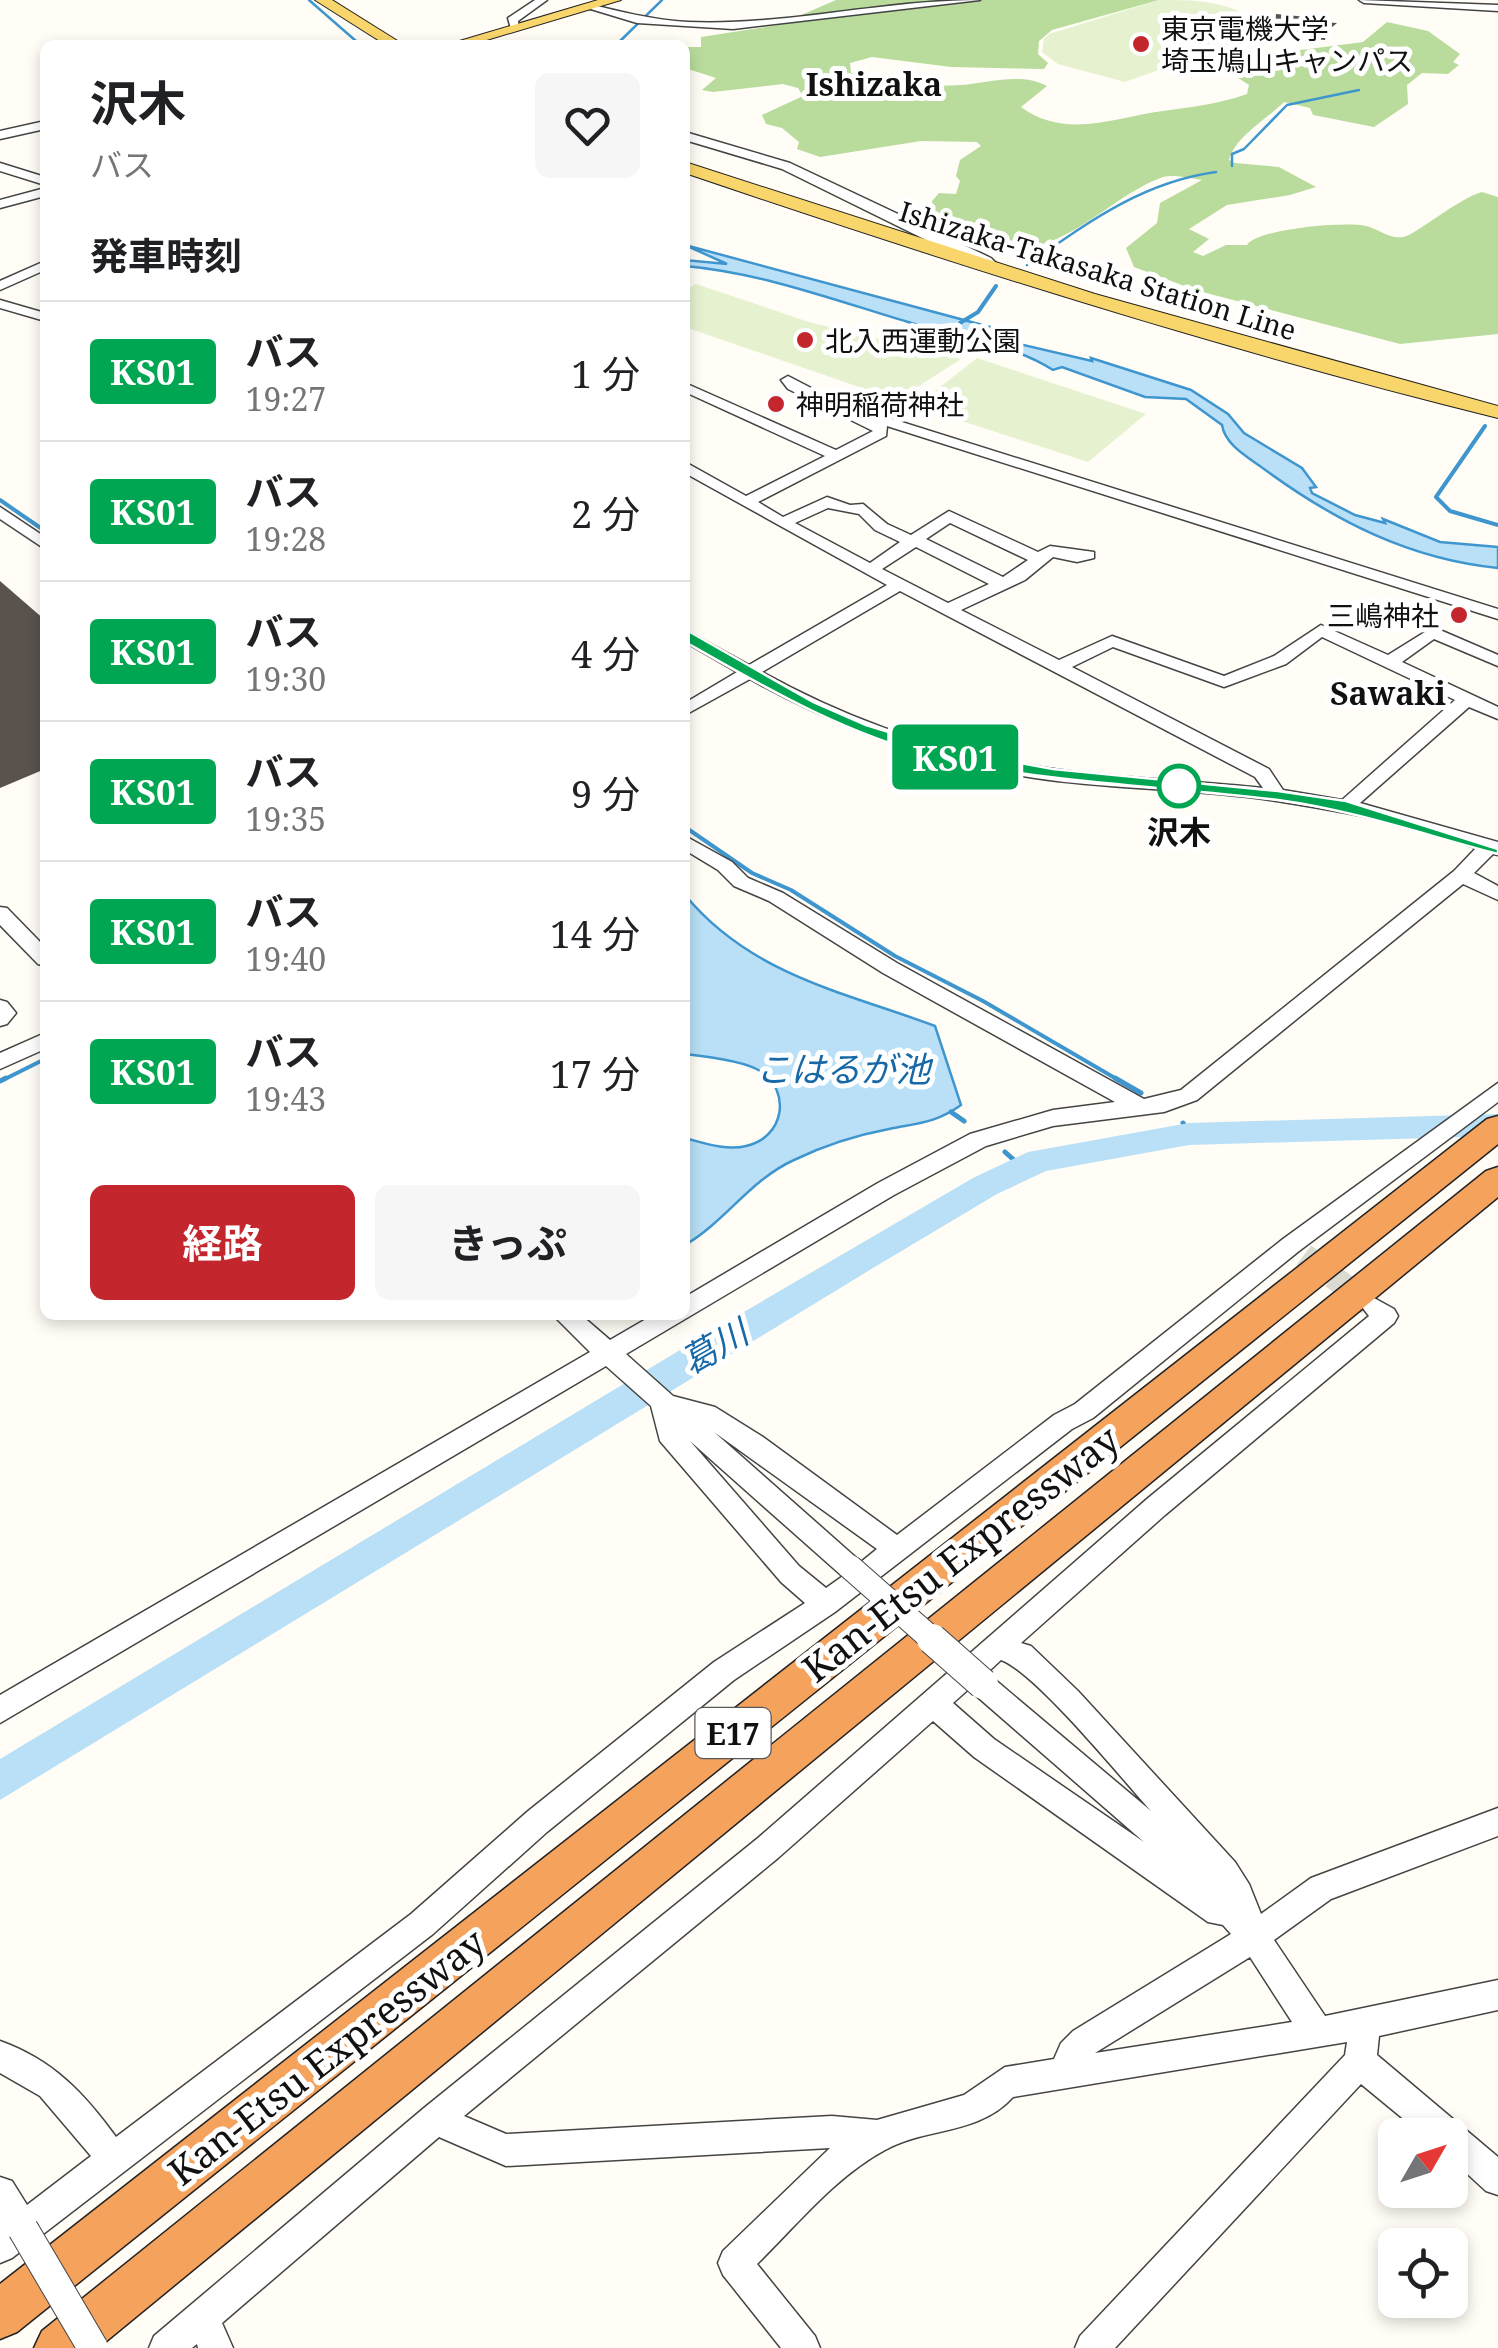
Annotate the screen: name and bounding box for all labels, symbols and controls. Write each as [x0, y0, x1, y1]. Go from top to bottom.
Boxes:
place label: 東京電機大学 埼玉鳩山キャンパス [1161, 9, 1413, 79]
marker: 東京電機大学 埼玉鳩山キャンパス [1130, 33, 1152, 55]
district label: Ishizaka [806, 62, 942, 105]
text: 沢木 [90, 70, 186, 135]
button: heart [535, 73, 640, 178]
text: バス [90, 143, 154, 186]
street label: Ishizaka-Takasaka Station Line [895, 191, 1301, 349]
text: 発車時刻 [90, 229, 242, 281]
place label: 北入西運動公園 [825, 321, 1021, 359]
text: バス [246, 325, 322, 377]
marker: 北入西運動公園 [794, 329, 816, 351]
text: 1 分 [571, 347, 640, 399]
text: KS01 [110, 348, 196, 395]
text: 19:27 [246, 377, 326, 420]
place label: 神明稲荷神社 [796, 385, 964, 423]
marker: 神明稲荷神社 [765, 393, 787, 415]
text: バス [246, 465, 322, 517]
text: 2 分 [571, 487, 640, 539]
text: KS01 [110, 488, 196, 535]
text: 19:28 [246, 517, 326, 560]
place label: 三嶋神社 [1327, 596, 1439, 634]
marker: 三嶋神社 [1448, 604, 1470, 626]
text: バス [246, 605, 322, 657]
text: 4 分 [571, 627, 640, 679]
text: KS01 [110, 628, 196, 675]
text: 19:30 [246, 657, 326, 700]
district label: Sawaki [1330, 671, 1446, 714]
line badge: KS01 [885, 724, 1025, 790]
text: KS01 [912, 734, 998, 781]
text: バス [246, 745, 322, 797]
marker: 沢木 [1158, 765, 1200, 807]
text: 9 分 [571, 767, 640, 819]
text: KS01 [110, 768, 196, 815]
text: 19:35 [246, 797, 326, 840]
place label: 沢木 [1147, 810, 1211, 853]
text: バス [246, 885, 322, 937]
text: 14 分 [550, 907, 640, 959]
text: KS01 [110, 908, 196, 955]
text: 19:40 [246, 937, 326, 980]
text: バス [246, 1025, 322, 1077]
water label: こはるが池 [755, 1045, 933, 1092]
text: 17 分 [550, 1047, 640, 1099]
text: KS01 [110, 1048, 196, 1095]
text: 19:43 [246, 1077, 326, 1120]
button: 経路 [90, 1185, 355, 1300]
button: きっぷ [375, 1185, 640, 1300]
water label: 葛川 [672, 1306, 760, 1384]
street label: Kan-Etsu Expressway [791, 1412, 1130, 1693]
road number: E17 [696, 1708, 770, 1758]
street label: Kan-Etsu Expressway [157, 1915, 496, 2196]
north arrow [1378, 2118, 1468, 2208]
map controls [1378, 2118, 1468, 2318]
button: locate [1378, 2228, 1468, 2318]

